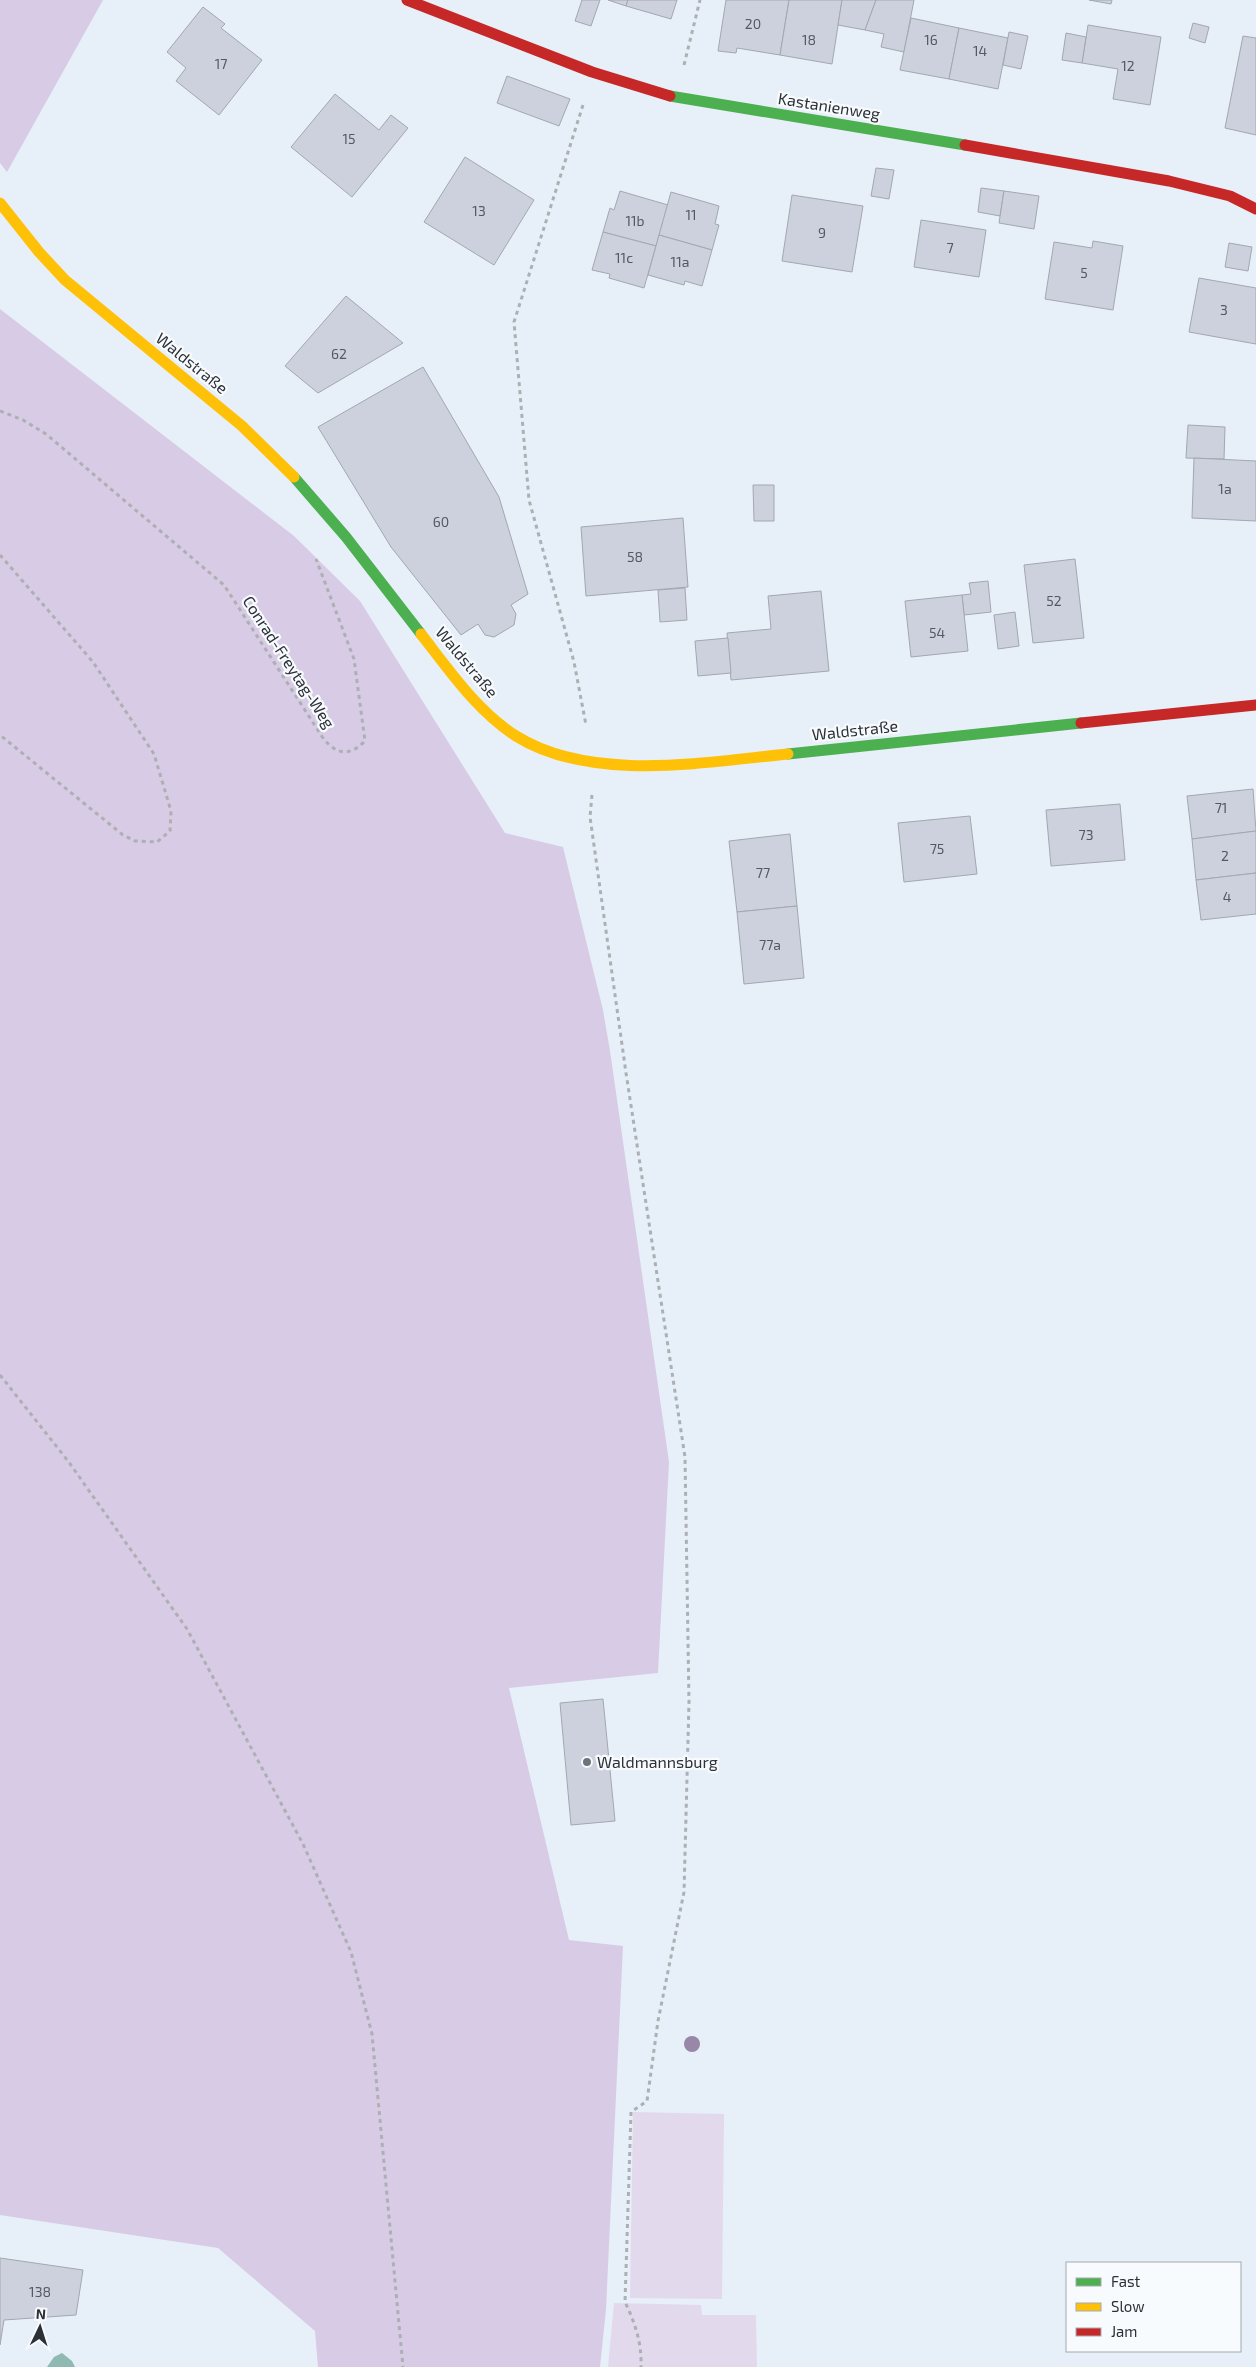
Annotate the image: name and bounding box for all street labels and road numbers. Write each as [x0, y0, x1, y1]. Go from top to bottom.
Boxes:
street label: Kastanienweg [777, 88, 882, 123]
street label: Waldstraße [153, 328, 232, 397]
street label: Conrad-Freytag-Weg [240, 592, 339, 731]
street label: Waldstraße [432, 622, 502, 701]
street label: Waldstraße [811, 716, 899, 743]

